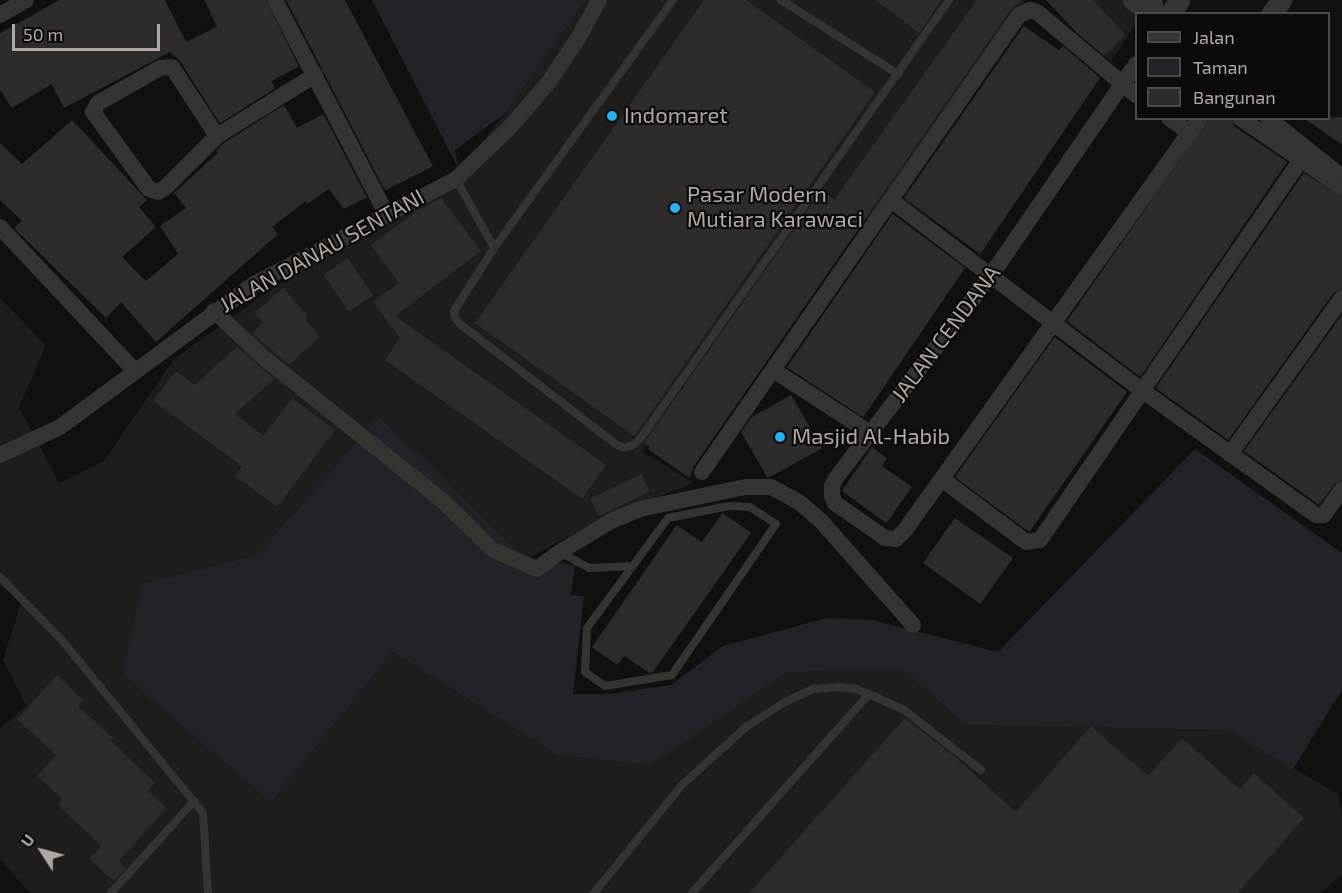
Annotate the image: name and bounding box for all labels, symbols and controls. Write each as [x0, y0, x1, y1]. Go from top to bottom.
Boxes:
scale bar [15, 12, 164, 50]
legend [1135, 12, 1330, 120]
text: 50 m [23, 23, 63, 45]
text: Jalan [1193, 26, 1235, 48]
text: Taman [1193, 56, 1248, 78]
text: Bangunan [1193, 86, 1276, 108]
place label: Indomaret [624, 103, 728, 129]
marker: Indomaret [605, 109, 619, 123]
place label: Pasar Modern Mutiara Karawaci [687, 182, 863, 234]
street label: JALAN DANAU SENTANI [215, 184, 429, 318]
marker: Pasar Modern Mutiara Karawaci [668, 201, 682, 215]
street label: JALAN CENDANA [886, 260, 1006, 408]
place label: Masjid Al-Habib [792, 424, 950, 450]
marker: Masjid Al-Habib [773, 430, 787, 444]
north arrow [12, 821, 72, 881]
text: U [16, 830, 38, 850]

